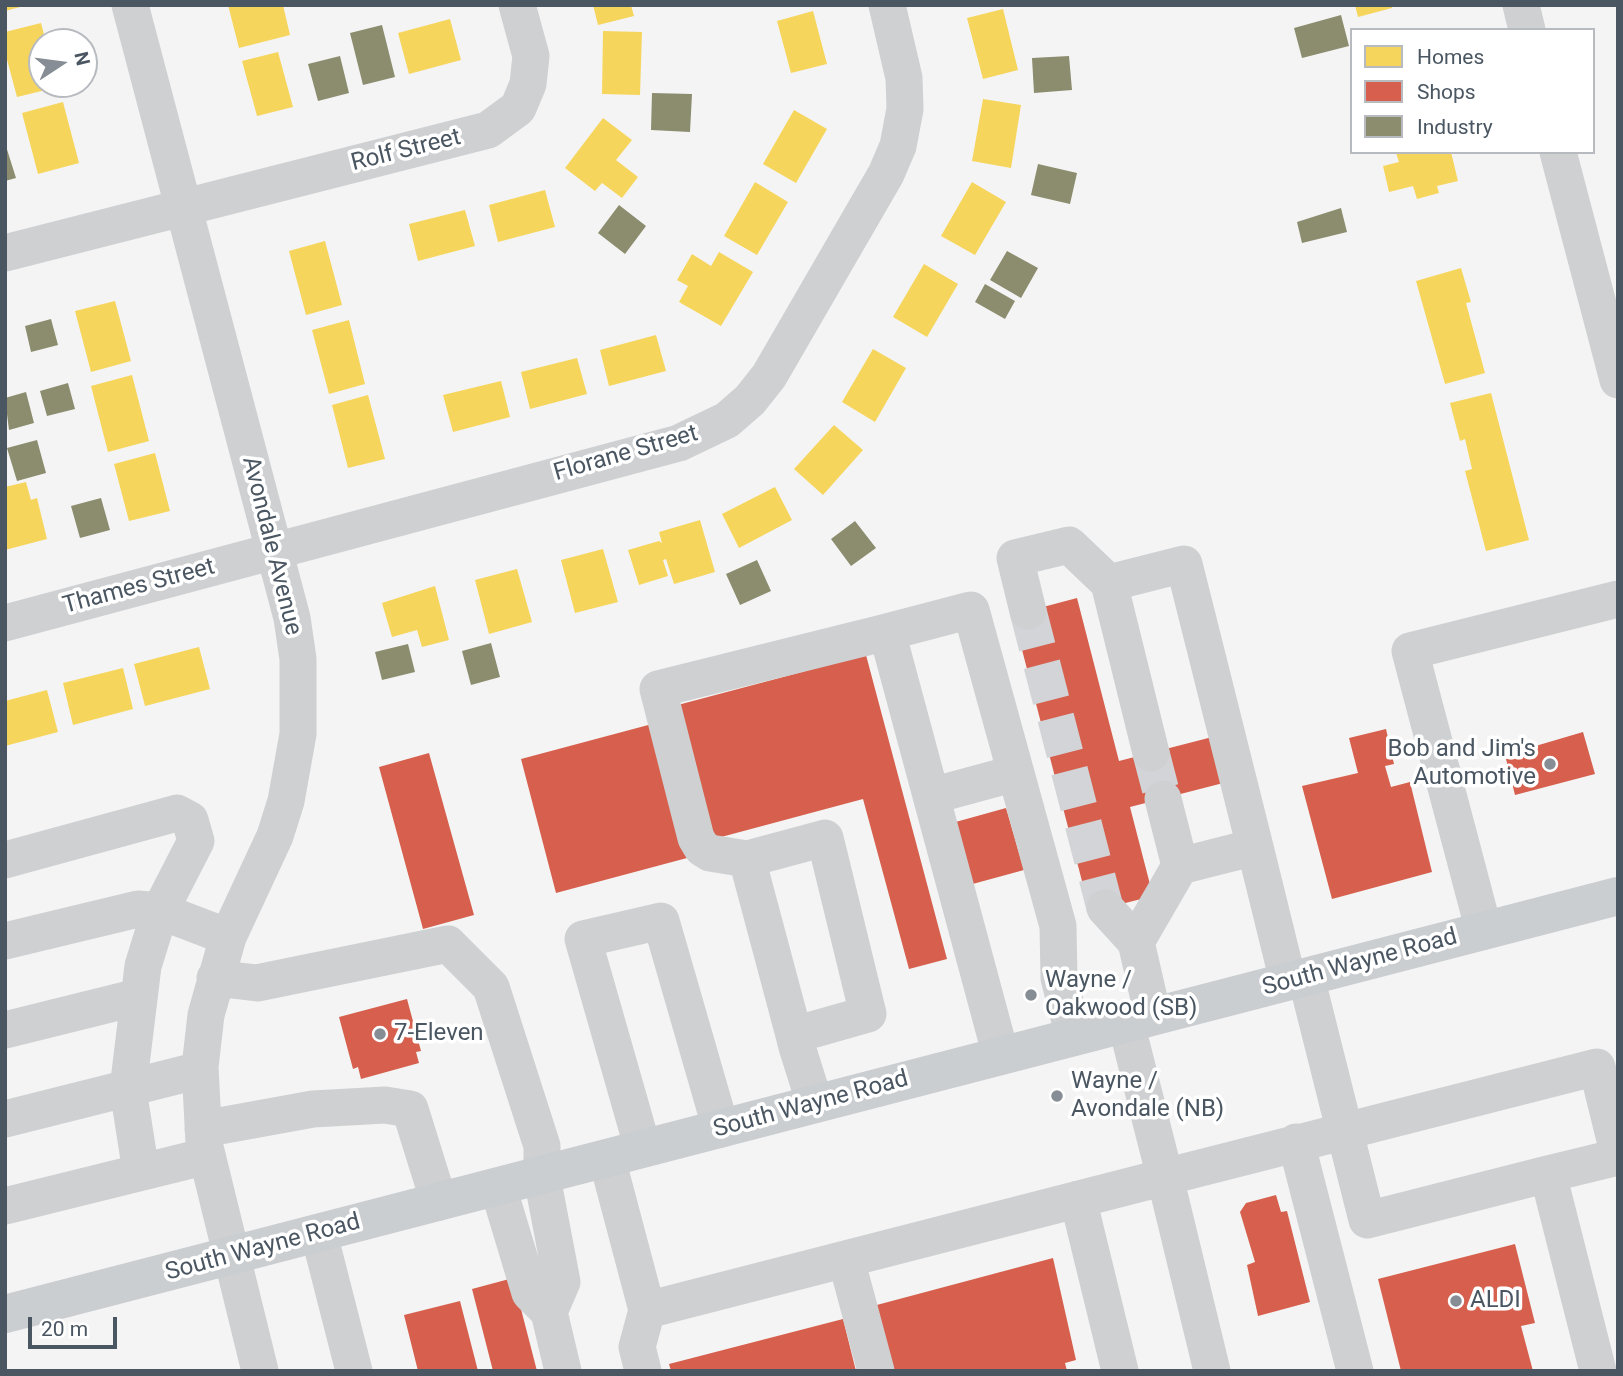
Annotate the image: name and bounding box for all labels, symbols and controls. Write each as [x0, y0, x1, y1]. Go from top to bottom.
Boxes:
north arrow [28, 28, 98, 98]
legend [1350, 28, 1595, 154]
text: Homes [1417, 45, 1484, 69]
text: N [69, 49, 95, 68]
text: Shops [1417, 80, 1476, 104]
text: Industry [1417, 115, 1493, 139]
street label: Rolf Street [348, 123, 464, 179]
street label: Florane Street [551, 420, 701, 488]
street label: Avondale Avenue [235, 454, 307, 638]
street label: Thames Street [60, 553, 218, 621]
place label: Bob and Jim's Automotive [1388, 736, 1536, 792]
marker: Bob and Jim's Automotive [1542, 756, 1558, 772]
street label: South Wayne Road [1260, 923, 1460, 1003]
place label: Wayne / Oakwood (SB) [1045, 967, 1197, 1023]
marker: Wayne / Oakwood (SB) [1023, 987, 1039, 1003]
place label: 7-Eleven [394, 1020, 484, 1048]
marker: 7-Eleven [372, 1026, 388, 1042]
street label: South Wayne Road [711, 1065, 911, 1145]
place label: Wayne / Avondale (NB) [1071, 1068, 1224, 1124]
marker: Wayne / Avondale (NB) [1049, 1088, 1065, 1104]
street label: South Wayne Road [163, 1208, 363, 1288]
place label: ALDI [1470, 1287, 1521, 1315]
marker: ALDI [1448, 1293, 1464, 1309]
scale bar [32, 1302, 121, 1346]
text: 20 m [41, 1317, 88, 1341]

